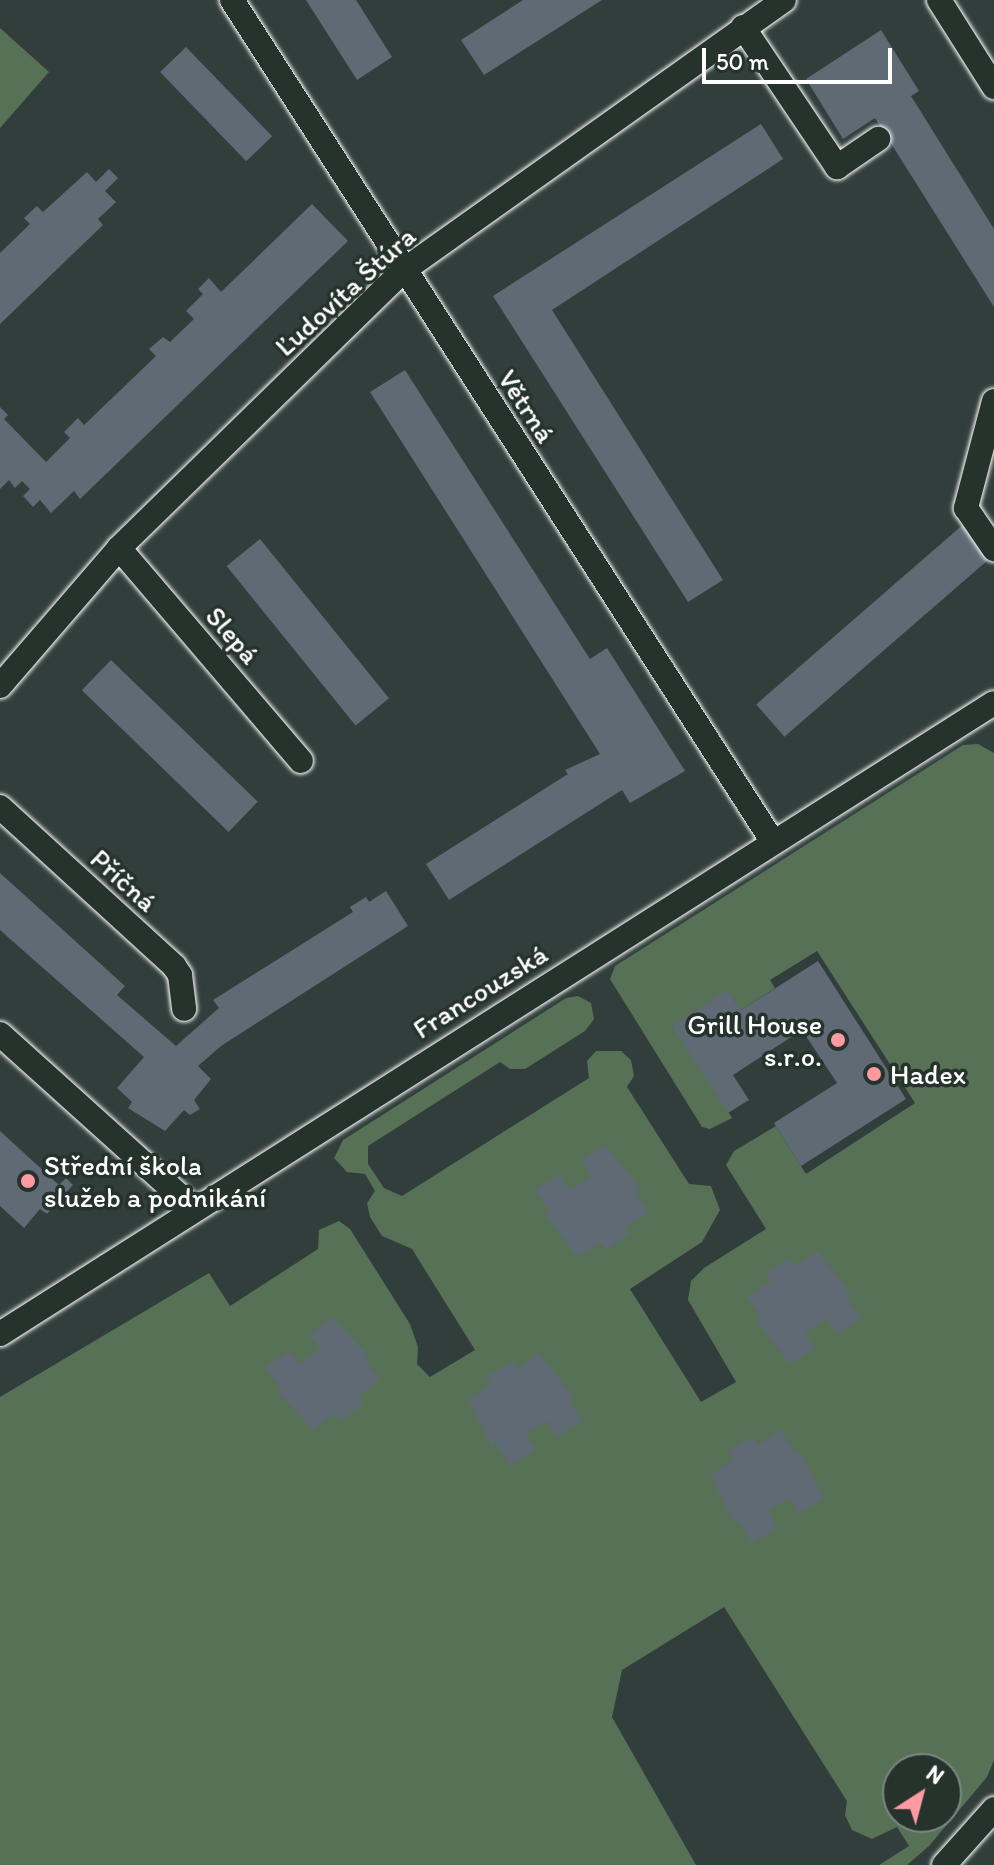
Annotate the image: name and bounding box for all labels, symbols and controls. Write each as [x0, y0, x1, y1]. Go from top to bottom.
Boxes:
scale bar [706, 32, 896, 82]
text: 50 m [716, 47, 769, 76]
street label: Ľudovíta Štúra [268, 219, 422, 363]
street label: Větrná [491, 363, 563, 449]
street label: Slepá [199, 599, 267, 671]
street label: Příčná [84, 841, 164, 919]
street label: Francouzská [407, 936, 553, 1046]
place label: Grill House s.r.o. [687, 1007, 822, 1073]
marker: Grill House s.r.o. [829, 1031, 847, 1049]
place label: Hadex [890, 1057, 966, 1091]
marker: Hadex [865, 1065, 883, 1083]
place label: Střední škola služeb a podnikání [44, 1148, 266, 1214]
marker: Střední škola služeb a podnikání [19, 1172, 37, 1190]
north arrow [882, 1753, 962, 1833]
text: N [921, 1760, 949, 1790]

